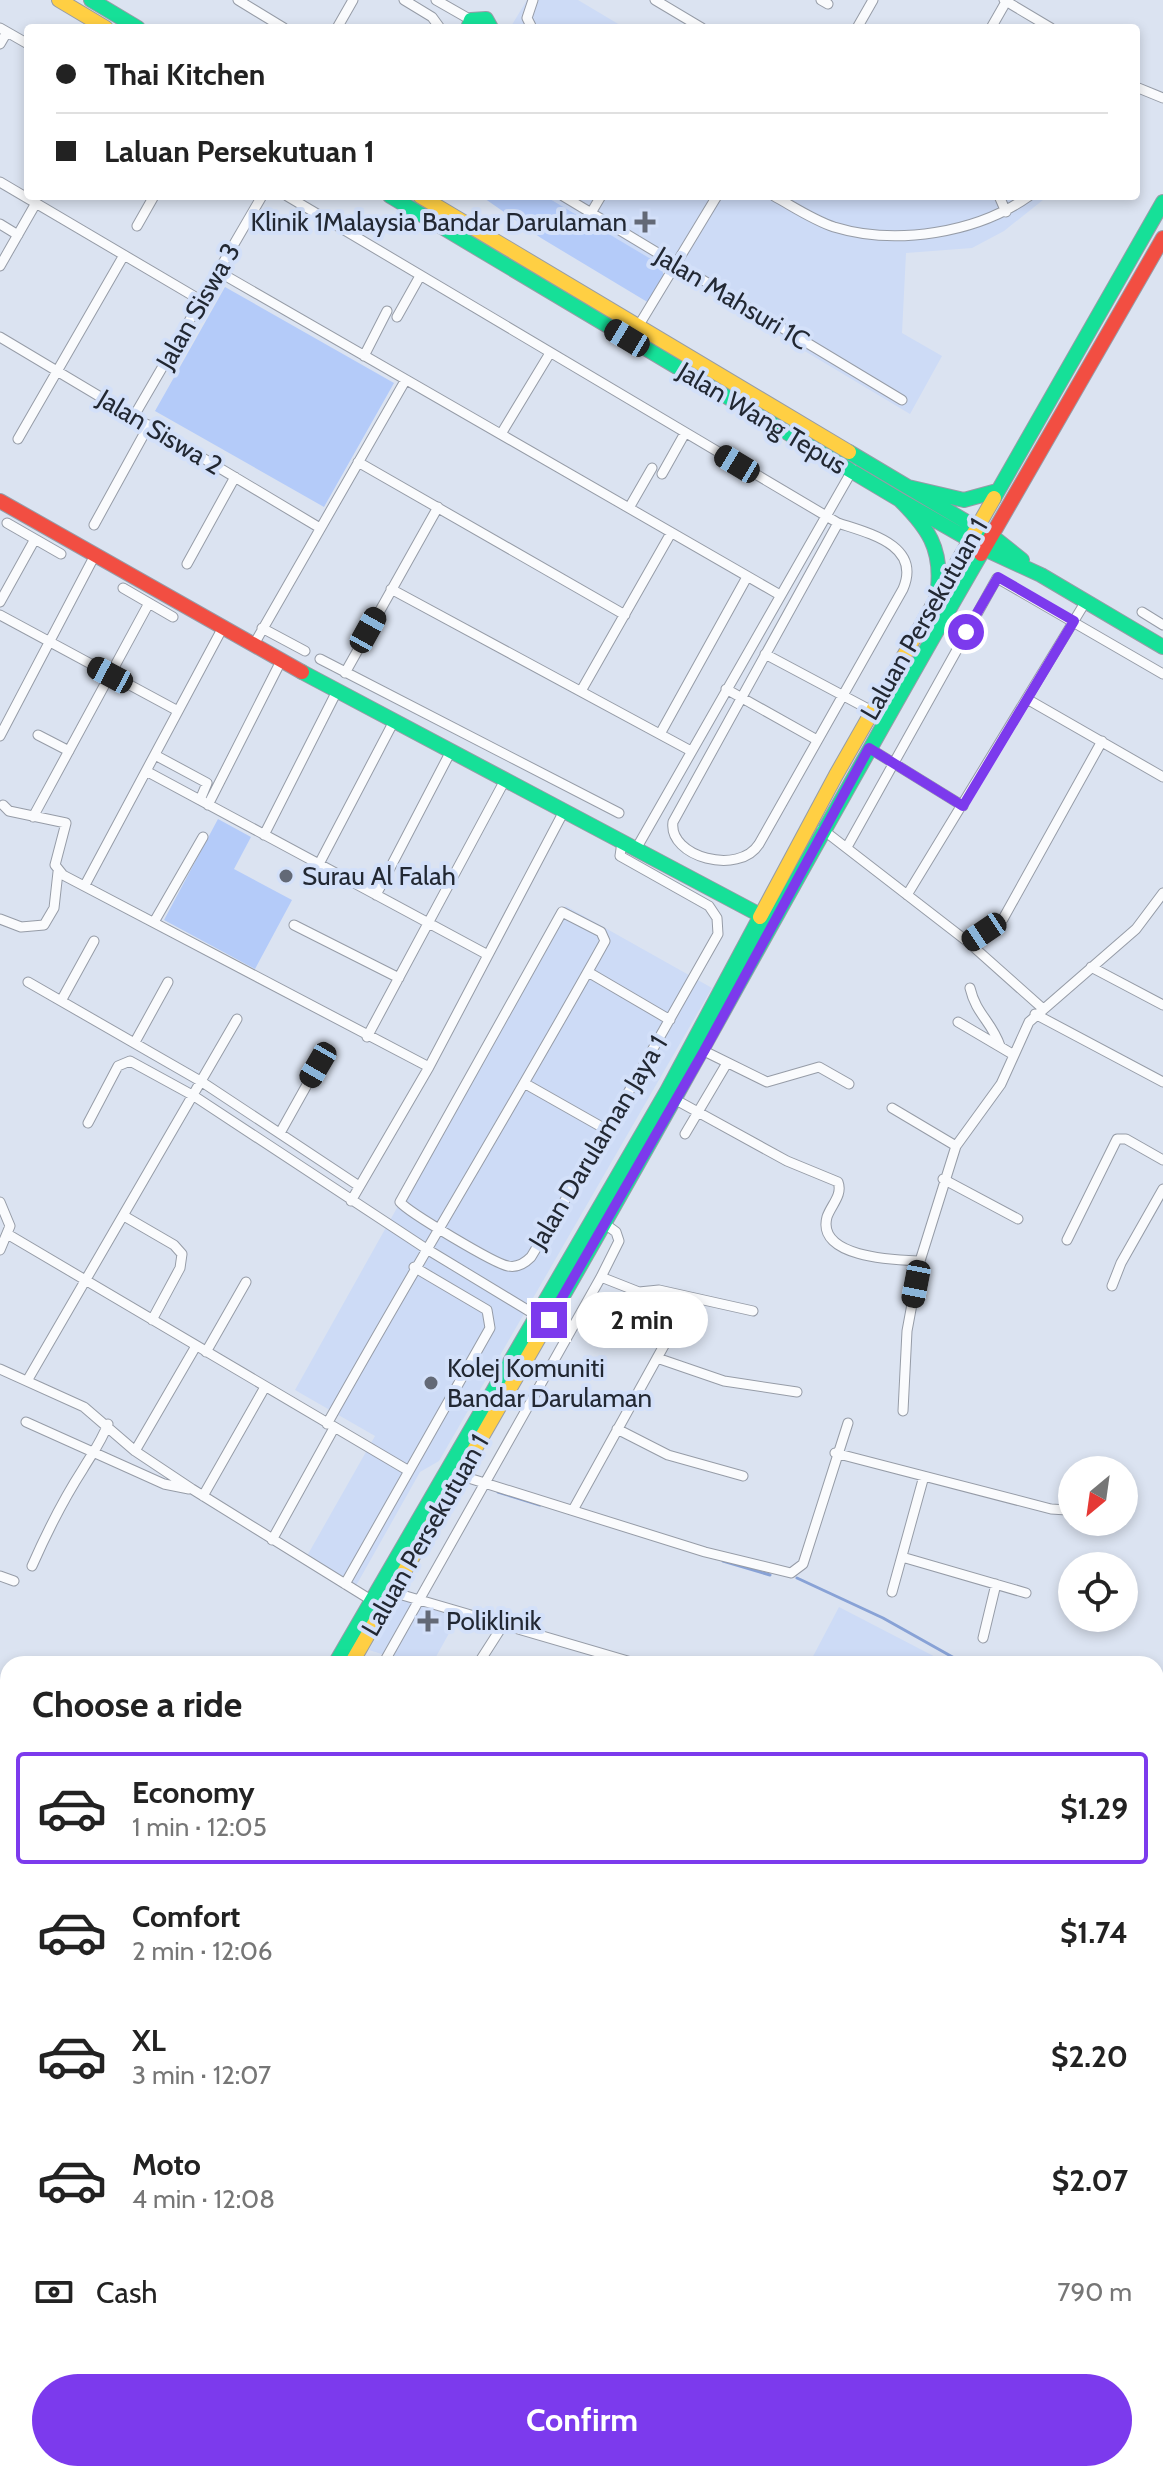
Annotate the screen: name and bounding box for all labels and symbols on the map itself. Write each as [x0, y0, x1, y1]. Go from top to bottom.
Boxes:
place label: Klinik 1Malaysia Bandar Darulaman [250, 206, 627, 238]
marker: Klinik 1Malaysia Bandar Darulaman [634, 211, 656, 233]
street label: Jalan Siswa 3 [149, 237, 247, 376]
street label: Jalan Mahsuri 1C [648, 239, 815, 356]
car [600, 315, 654, 361]
street label: Jalan Wang Tepus [671, 355, 852, 481]
street label: Jalan Siswa 2 [91, 382, 228, 482]
car [710, 441, 764, 487]
street label: Laluan Persekutuan 1 [853, 513, 995, 725]
car [346, 603, 390, 657]
route start [948, 614, 984, 650]
car [83, 653, 137, 697]
place label: Surau Al Falah [302, 860, 456, 892]
marker: Surau Al Falah [277, 867, 295, 885]
car [957, 909, 1011, 955]
street label: Jalan Darulaman Jaya 1 [521, 1029, 674, 1255]
car [296, 1038, 340, 1092]
car [900, 1258, 932, 1310]
callout: 2 min [577, 1292, 709, 1348]
route end [531, 1302, 567, 1338]
place label: Kolej Komuniti Bandar Darulaman [447, 1352, 652, 1414]
marker: Kolej Komuniti Bandar Darulaman [422, 1374, 440, 1392]
street label: Laluan Persekutuan 1 [354, 1429, 496, 1641]
north arrow [1058, 1456, 1138, 1536]
place label: Poliklinik [446, 1605, 542, 1637]
marker: Poliklinik [417, 1610, 439, 1632]

